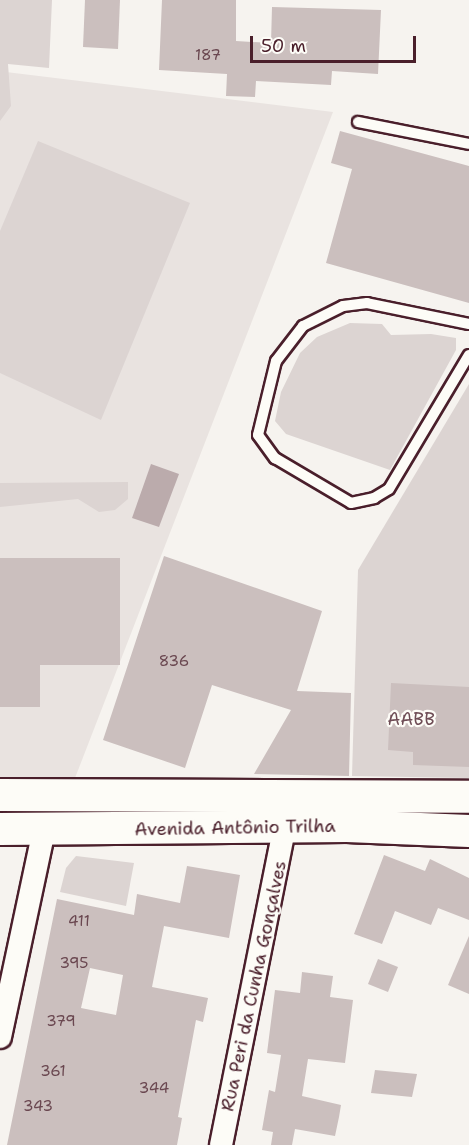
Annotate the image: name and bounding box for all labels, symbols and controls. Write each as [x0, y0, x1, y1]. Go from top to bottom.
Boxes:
scale bar [253, 24, 420, 62]
text: 50 m [261, 34, 306, 58]
house number: 187 [195, 47, 221, 65]
house number: 836 [159, 653, 189, 671]
park label: AABB [387, 708, 435, 730]
street label: Avenida Antônio Trilha [134, 815, 336, 841]
street label: Rua Peri da Cunha Gonçalves [217, 859, 291, 1113]
house number: 411 [68, 913, 90, 931]
house number: 395 [59, 955, 89, 973]
house number: 379 [46, 1013, 76, 1031]
house number: 361 [40, 1063, 66, 1081]
house number: 344 [139, 1080, 169, 1098]
house number: 343 [23, 1098, 53, 1116]

